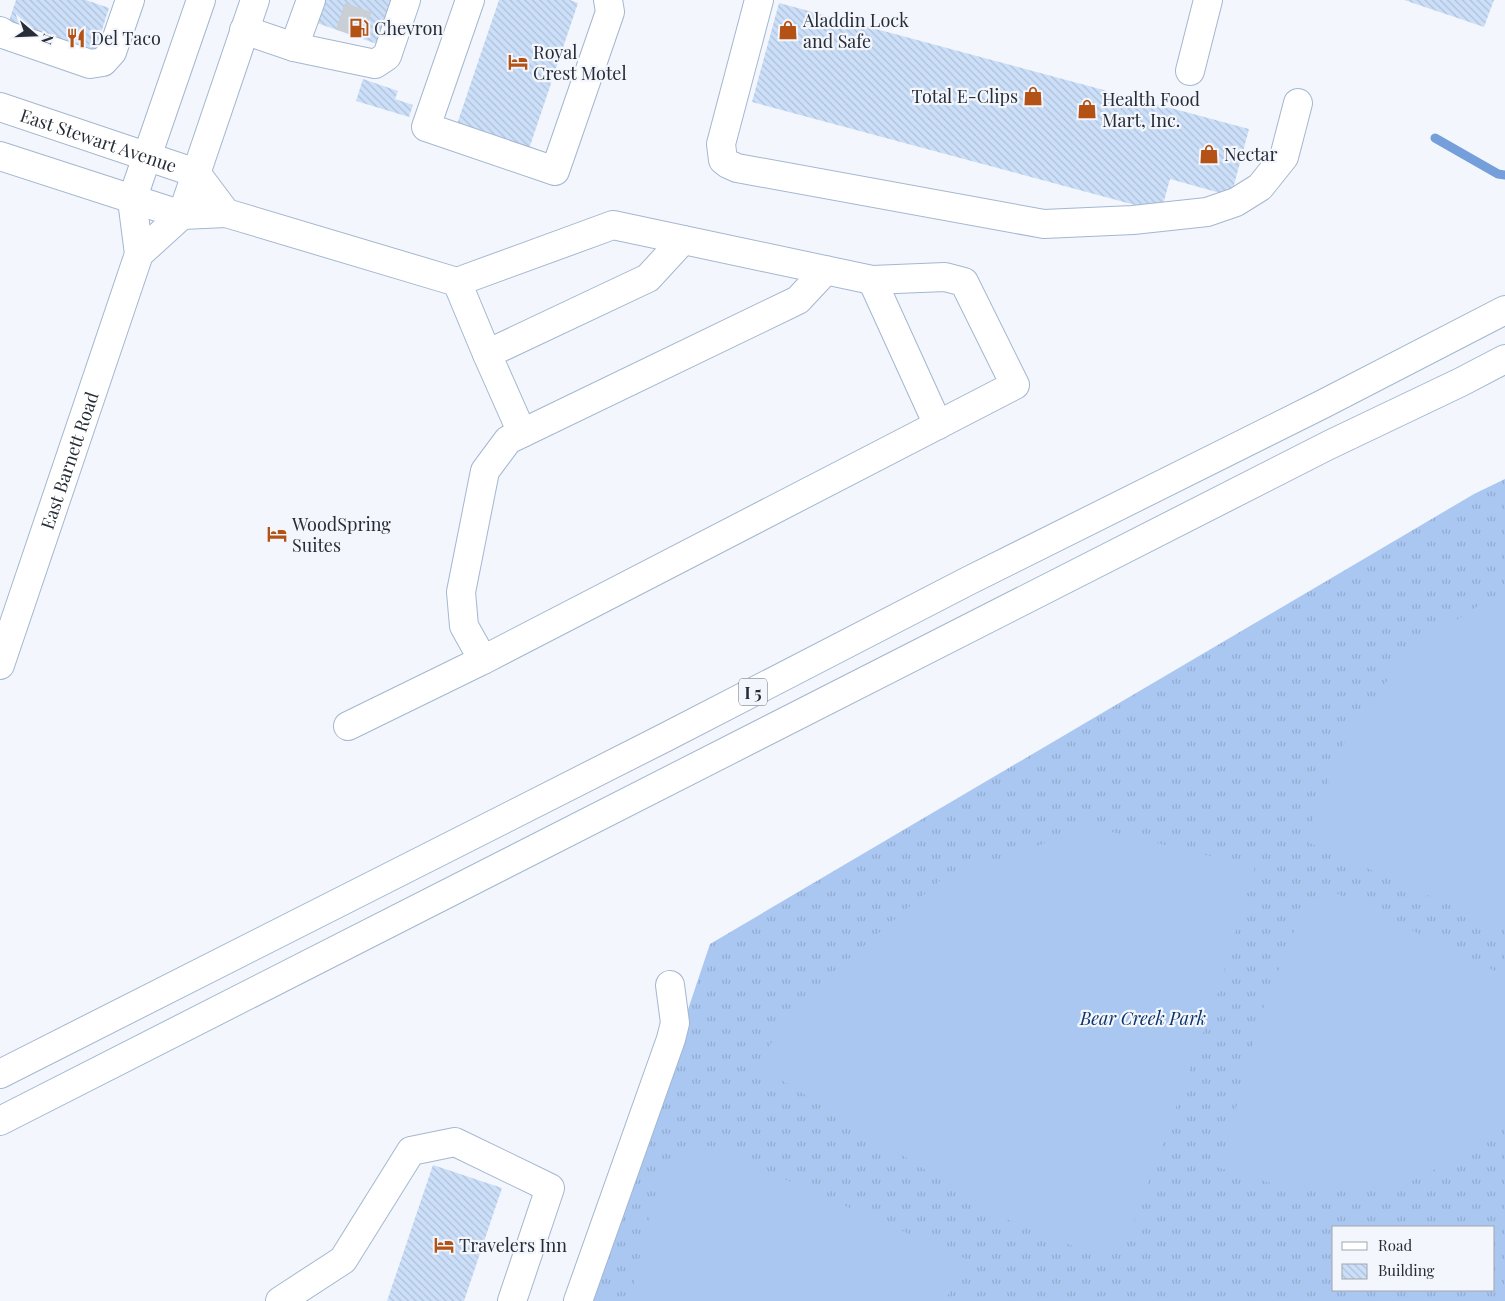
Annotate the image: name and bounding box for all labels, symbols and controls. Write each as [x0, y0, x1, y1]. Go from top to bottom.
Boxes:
place label: Aladdin Lock and Safe [802, 8, 909, 53]
north arrow [10, 10, 60, 60]
place label: Chevron [374, 16, 443, 40]
fuel station icon: Chevron [348, 17, 370, 39]
shop icon: Aladdin Lock and Safe [777, 19, 799, 41]
place label: Del Taco [91, 26, 161, 50]
restaurant icon: Del Taco [65, 27, 87, 49]
text: N [37, 32, 58, 47]
place label: Royal Crest Motel [533, 40, 627, 85]
hotel icon: Royal Crest Motel [507, 51, 529, 73]
place label: Total E-Clips [912, 84, 1018, 108]
shop icon: Total E-Clips [1022, 85, 1044, 107]
place label: Health Food Mart, Inc. [1102, 87, 1200, 132]
shop icon: Health Food Mart, Inc. [1076, 98, 1098, 120]
street label: East Stewart Avenue [17, 103, 180, 178]
place label: Nectar [1224, 142, 1278, 166]
shop icon: Nectar [1198, 143, 1220, 165]
street label: East Barnett Road [35, 388, 104, 532]
place label: WoodSpring Suites [291, 512, 391, 557]
hotel icon: WoodSpring Suites [266, 523, 288, 545]
road number: I 5 [739, 679, 767, 706]
park label: Bear Creek Park [1079, 1006, 1206, 1030]
legend [1332, 1226, 1495, 1291]
place label: Travelers Inn [459, 1233, 567, 1257]
hotel icon: Travelers Inn [433, 1234, 455, 1256]
text: Road [1378, 1235, 1412, 1255]
text: Building [1378, 1260, 1435, 1280]

